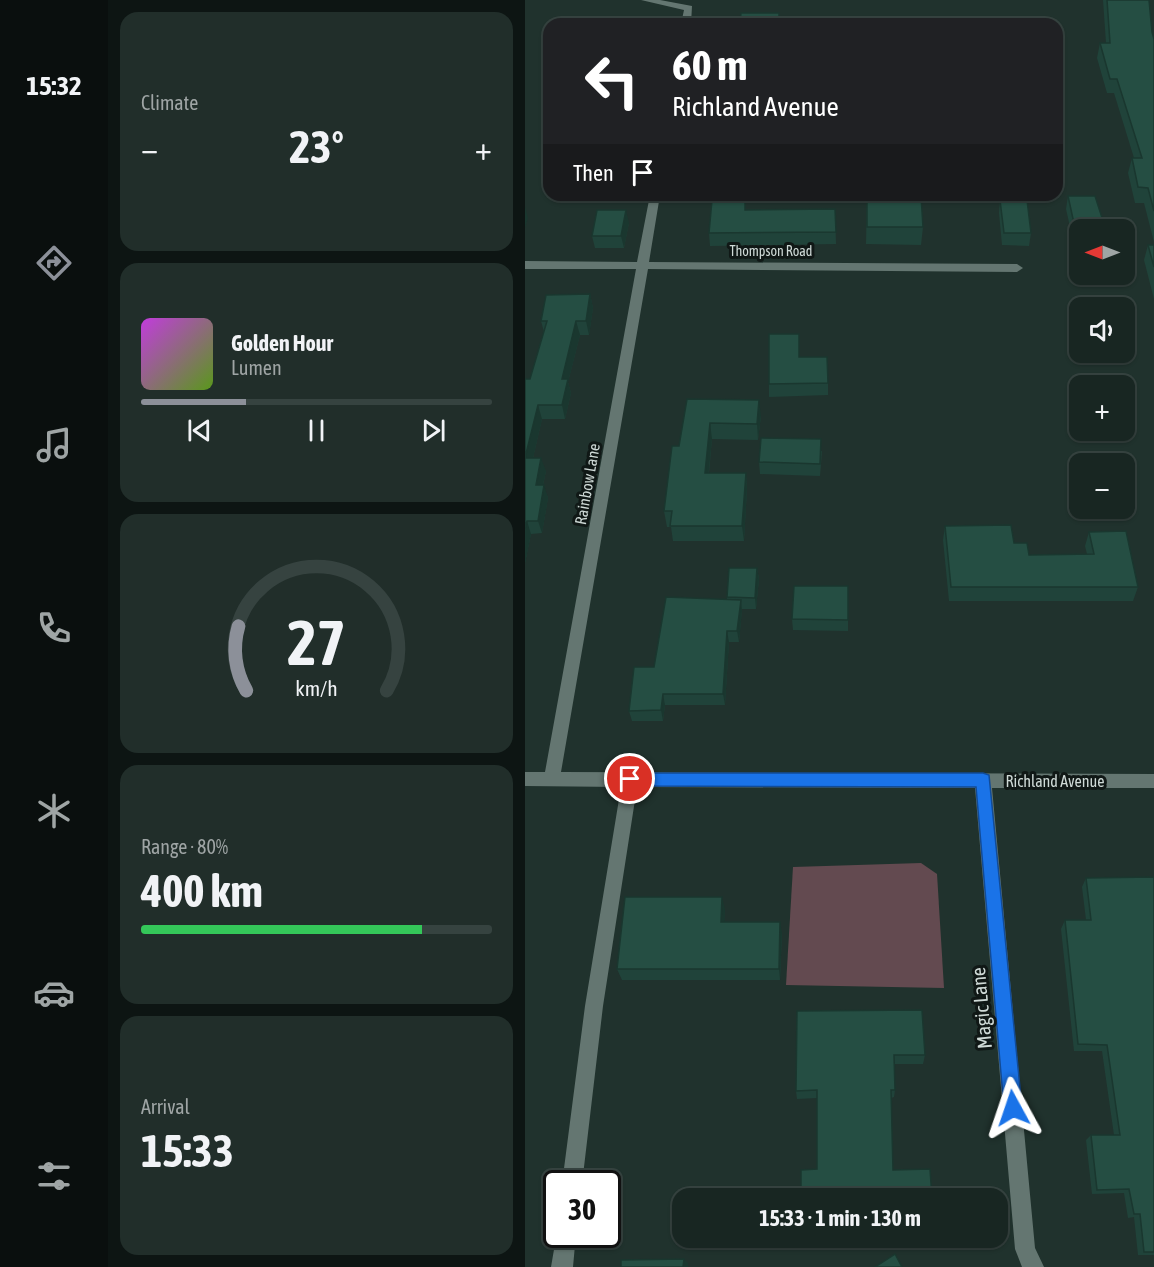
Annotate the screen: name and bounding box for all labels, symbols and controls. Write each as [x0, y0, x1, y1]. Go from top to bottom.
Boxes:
text: 60 m [672, 41, 747, 89]
icon: left [573, 42, 651, 120]
text: 15:32 [26, 70, 82, 101]
text: Climate [141, 91, 198, 114]
text: Richland Avenue [672, 91, 839, 122]
text: 23° [289, 121, 344, 173]
text: − [141, 129, 158, 167]
text: + [475, 129, 492, 167]
icon: arrive [626, 156, 659, 189]
text: Then [573, 160, 614, 186]
north arrow [1069, 219, 1135, 285]
map controls [1069, 219, 1135, 519]
icon: directions [33, 242, 75, 284]
street label: Thompson Road [730, 243, 812, 259]
button: sound [1069, 297, 1135, 363]
text: Golden Hour [231, 330, 333, 356]
text: Lumen [231, 356, 282, 379]
button: + [1069, 375, 1135, 441]
icon: previous [183, 414, 216, 447]
icon: pause [300, 414, 333, 447]
icon: next [417, 414, 450, 447]
icon: music [33, 424, 75, 466]
street label: Rainbow Lane [571, 442, 603, 526]
button: − [1069, 453, 1135, 519]
icon: phone [33, 607, 75, 649]
text: 27 [287, 607, 346, 678]
text: km/h [295, 676, 338, 701]
pin [604, 753, 655, 804]
icon: arrive [613, 762, 646, 795]
street label: Richland Avenue [1006, 772, 1104, 790]
icon: climate [33, 790, 75, 832]
text: Range · 80% [141, 835, 228, 858]
text: 400 km [141, 865, 263, 917]
street label: Magic Lane [966, 966, 996, 1050]
icon: car [33, 972, 75, 1014]
position arrow [981, 1076, 1045, 1140]
text: Arrival [141, 1095, 190, 1118]
text: 15:33 [141, 1125, 234, 1177]
icon: filters [33, 1155, 75, 1197]
speed limit sign: 30 [543, 1170, 621, 1248]
text: 15:33 · 1 min · 130 m [759, 1205, 921, 1231]

